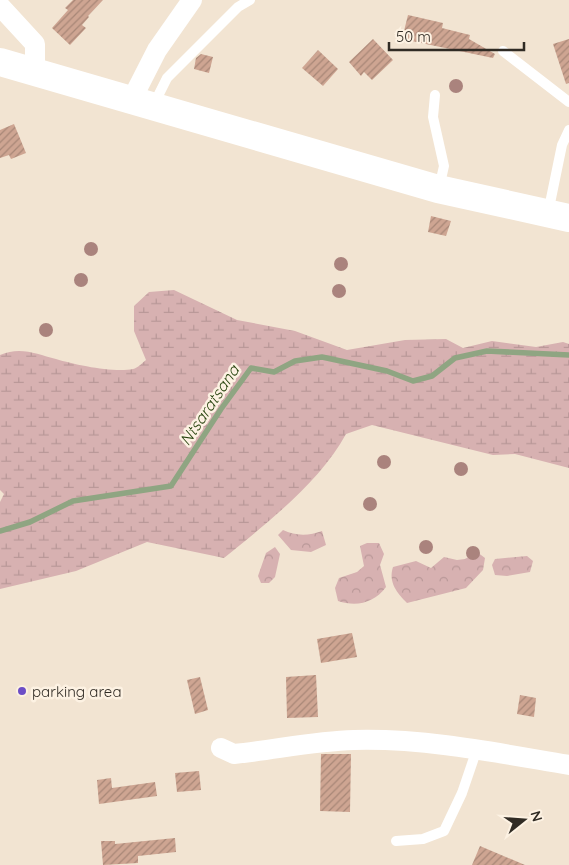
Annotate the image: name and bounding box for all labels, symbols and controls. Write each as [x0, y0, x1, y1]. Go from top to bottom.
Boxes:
scale bar [389, 20, 524, 52]
text: 50 m [396, 27, 431, 46]
water label: Ntsaratsana [175, 360, 244, 449]
place label: parking area [32, 682, 121, 701]
marker: parking area [16, 685, 28, 697]
north arrow [499, 795, 549, 845]
text: N [526, 809, 547, 824]

